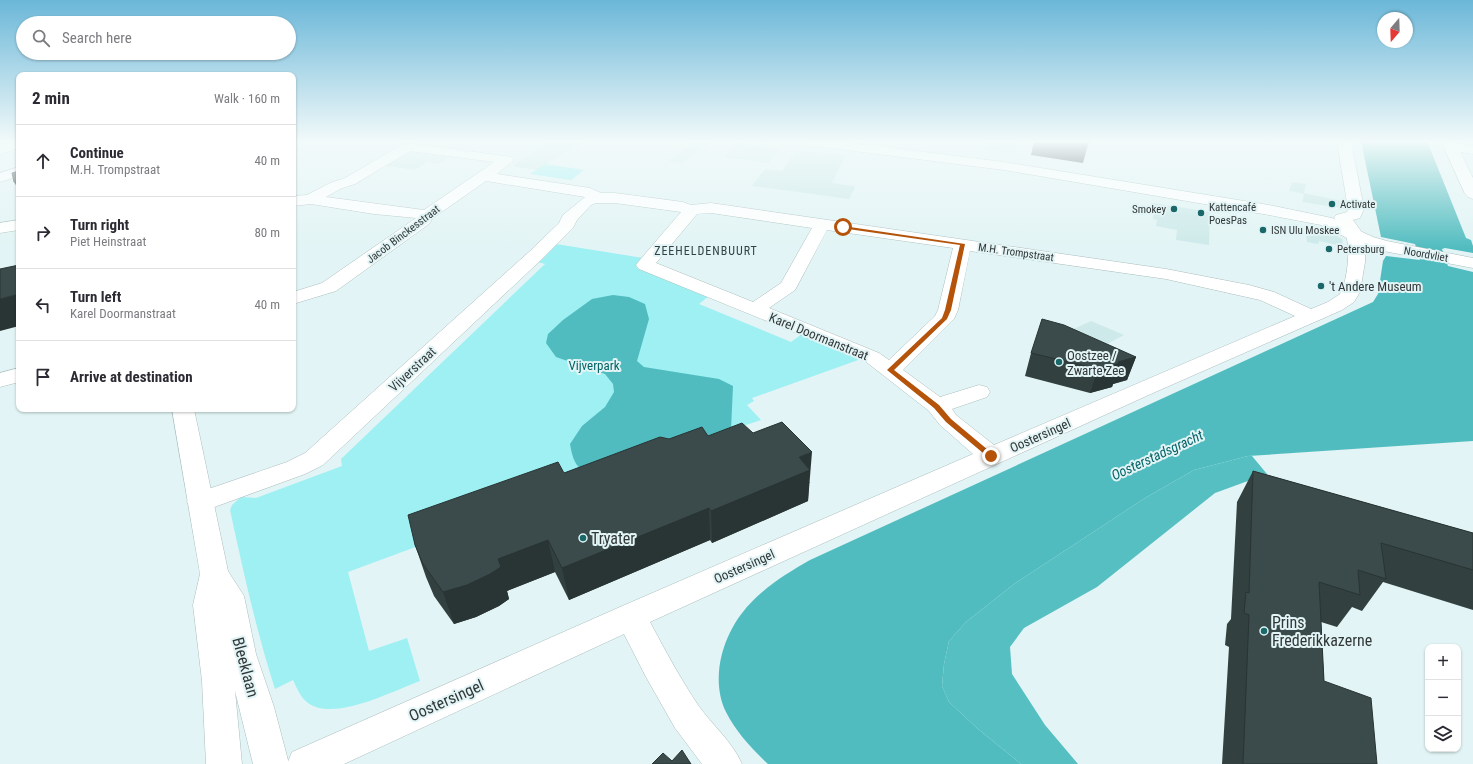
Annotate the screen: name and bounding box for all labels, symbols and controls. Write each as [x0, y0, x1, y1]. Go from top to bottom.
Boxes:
north arrow [1377, 12, 1413, 48]
search box [16, 16, 296, 60]
icon: search [30, 27, 52, 49]
text: Search here [62, 29, 132, 47]
text: 2 min [32, 88, 70, 108]
text: Walk · 160 m [214, 91, 280, 106]
text: Continue [70, 144, 124, 162]
icon: ahead [32, 150, 54, 172]
text: 40 m [254, 153, 280, 168]
text: M.H. Trompstraat [70, 162, 160, 177]
place label: Activate [1340, 198, 1376, 211]
marker: Activate [1327, 199, 1337, 209]
place label: Kattencafé PoesPas [1209, 201, 1256, 227]
street label: Jacob Binckesstraat [364, 203, 442, 266]
place label: Smokey [1132, 203, 1166, 216]
marker: Smokey [1169, 204, 1179, 214]
marker: Kattencafé PoesPas [1196, 208, 1206, 218]
text: Turn right [70, 216, 129, 234]
route start [834, 218, 852, 236]
icon: right [32, 222, 54, 244]
place label: ISN Ulu Moskee [1271, 224, 1339, 237]
text: 80 m [254, 225, 280, 240]
marker: ISN Ulu Moskee [1258, 225, 1268, 235]
text: Piet Heinstraat [70, 234, 146, 249]
street label: M.H. Trompstraat [977, 241, 1055, 264]
place label: Petersburg [1337, 243, 1384, 256]
district label: ZEEHELDENBUURT [654, 244, 758, 258]
marker: Petersburg [1324, 244, 1334, 254]
street label: Noordvliet [1403, 244, 1449, 265]
place label: 't Andere Museum [1329, 279, 1422, 294]
marker: 't Andere Museum [1316, 281, 1326, 291]
text: Turn left [70, 288, 121, 306]
icon: left [32, 294, 54, 316]
text: 40 m [254, 297, 280, 312]
text: Karel Doormanstraat [70, 306, 176, 321]
street label: Karel Doormanstraat [767, 310, 871, 363]
street label: Vijverstraat [386, 344, 439, 395]
place label: Oostzee / Zwarte Zee [1067, 348, 1124, 378]
marker: Oostzee / Zwarte Zee [1054, 357, 1064, 367]
park label: Vijverpark [568, 358, 620, 373]
icon: arrive [32, 366, 54, 388]
text: Arrive at destination [70, 368, 193, 386]
street label: Oostersingel [1008, 415, 1073, 456]
water label: Oosterstadsgracht [1109, 426, 1206, 483]
route end [982, 447, 1000, 465]
place label: Tryater [591, 529, 635, 548]
marker: Tryater [578, 533, 588, 543]
street label: Oostersingel [712, 546, 777, 587]
place label: Prins Frederikkazerne [1272, 613, 1372, 650]
marker: Prins Frederikkazerne [1259, 626, 1269, 636]
street label: Bleeklaan [228, 635, 263, 699]
map controls [1425, 644, 1461, 752]
button: + [1425, 644, 1461, 680]
street label: Oostersingel [406, 676, 487, 725]
button: − [1425, 680, 1461, 716]
button: layers [1425, 716, 1461, 752]

